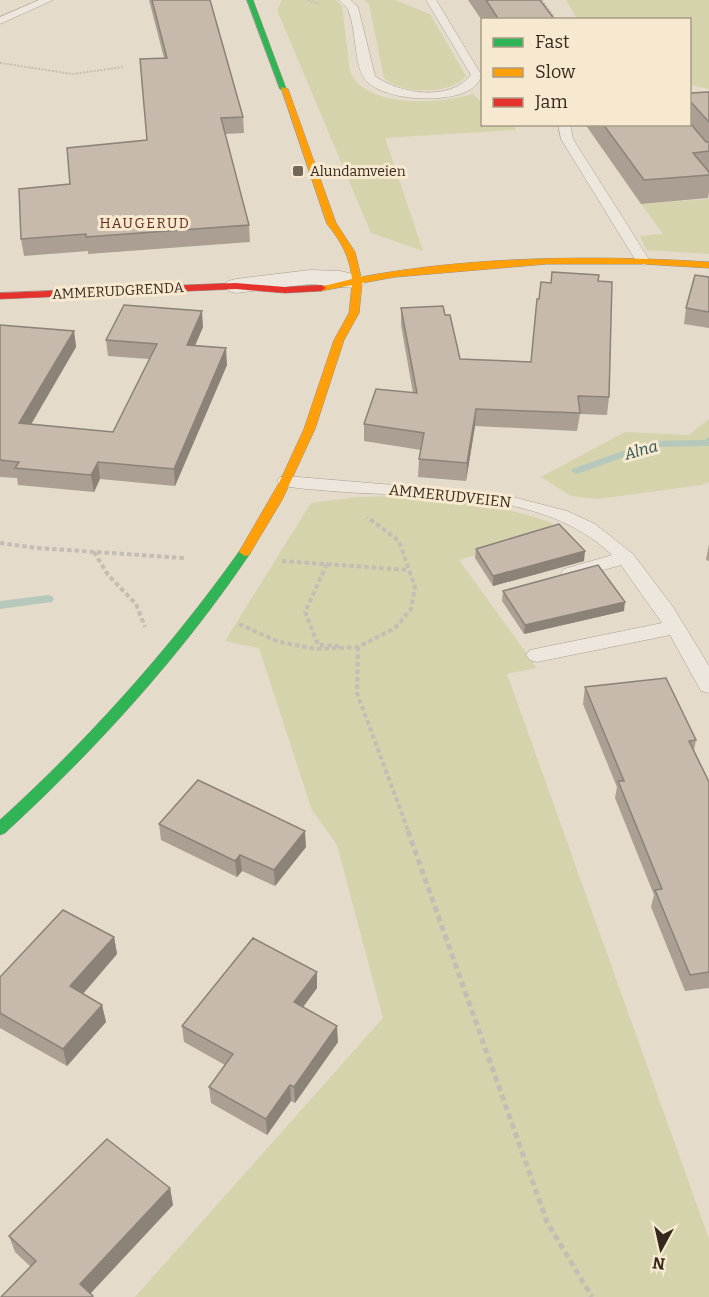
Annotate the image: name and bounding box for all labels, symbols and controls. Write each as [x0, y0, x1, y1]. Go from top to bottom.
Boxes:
legend [481, 18, 691, 126]
text: Fast [535, 31, 570, 53]
text: Slow [535, 61, 576, 83]
text: Jam [534, 91, 568, 113]
place label: Alundamveien [310, 163, 406, 180]
marker: Alundamveien [291, 164, 305, 178]
district label: HAUGERUD [100, 215, 190, 232]
street label: AMMERUDGRENDA [52, 279, 184, 303]
water label: Alna [621, 436, 660, 464]
street label: AMMERUDVEIEN [388, 481, 512, 511]
north arrow [631, 1219, 691, 1279]
text: N [652, 1253, 666, 1274]

